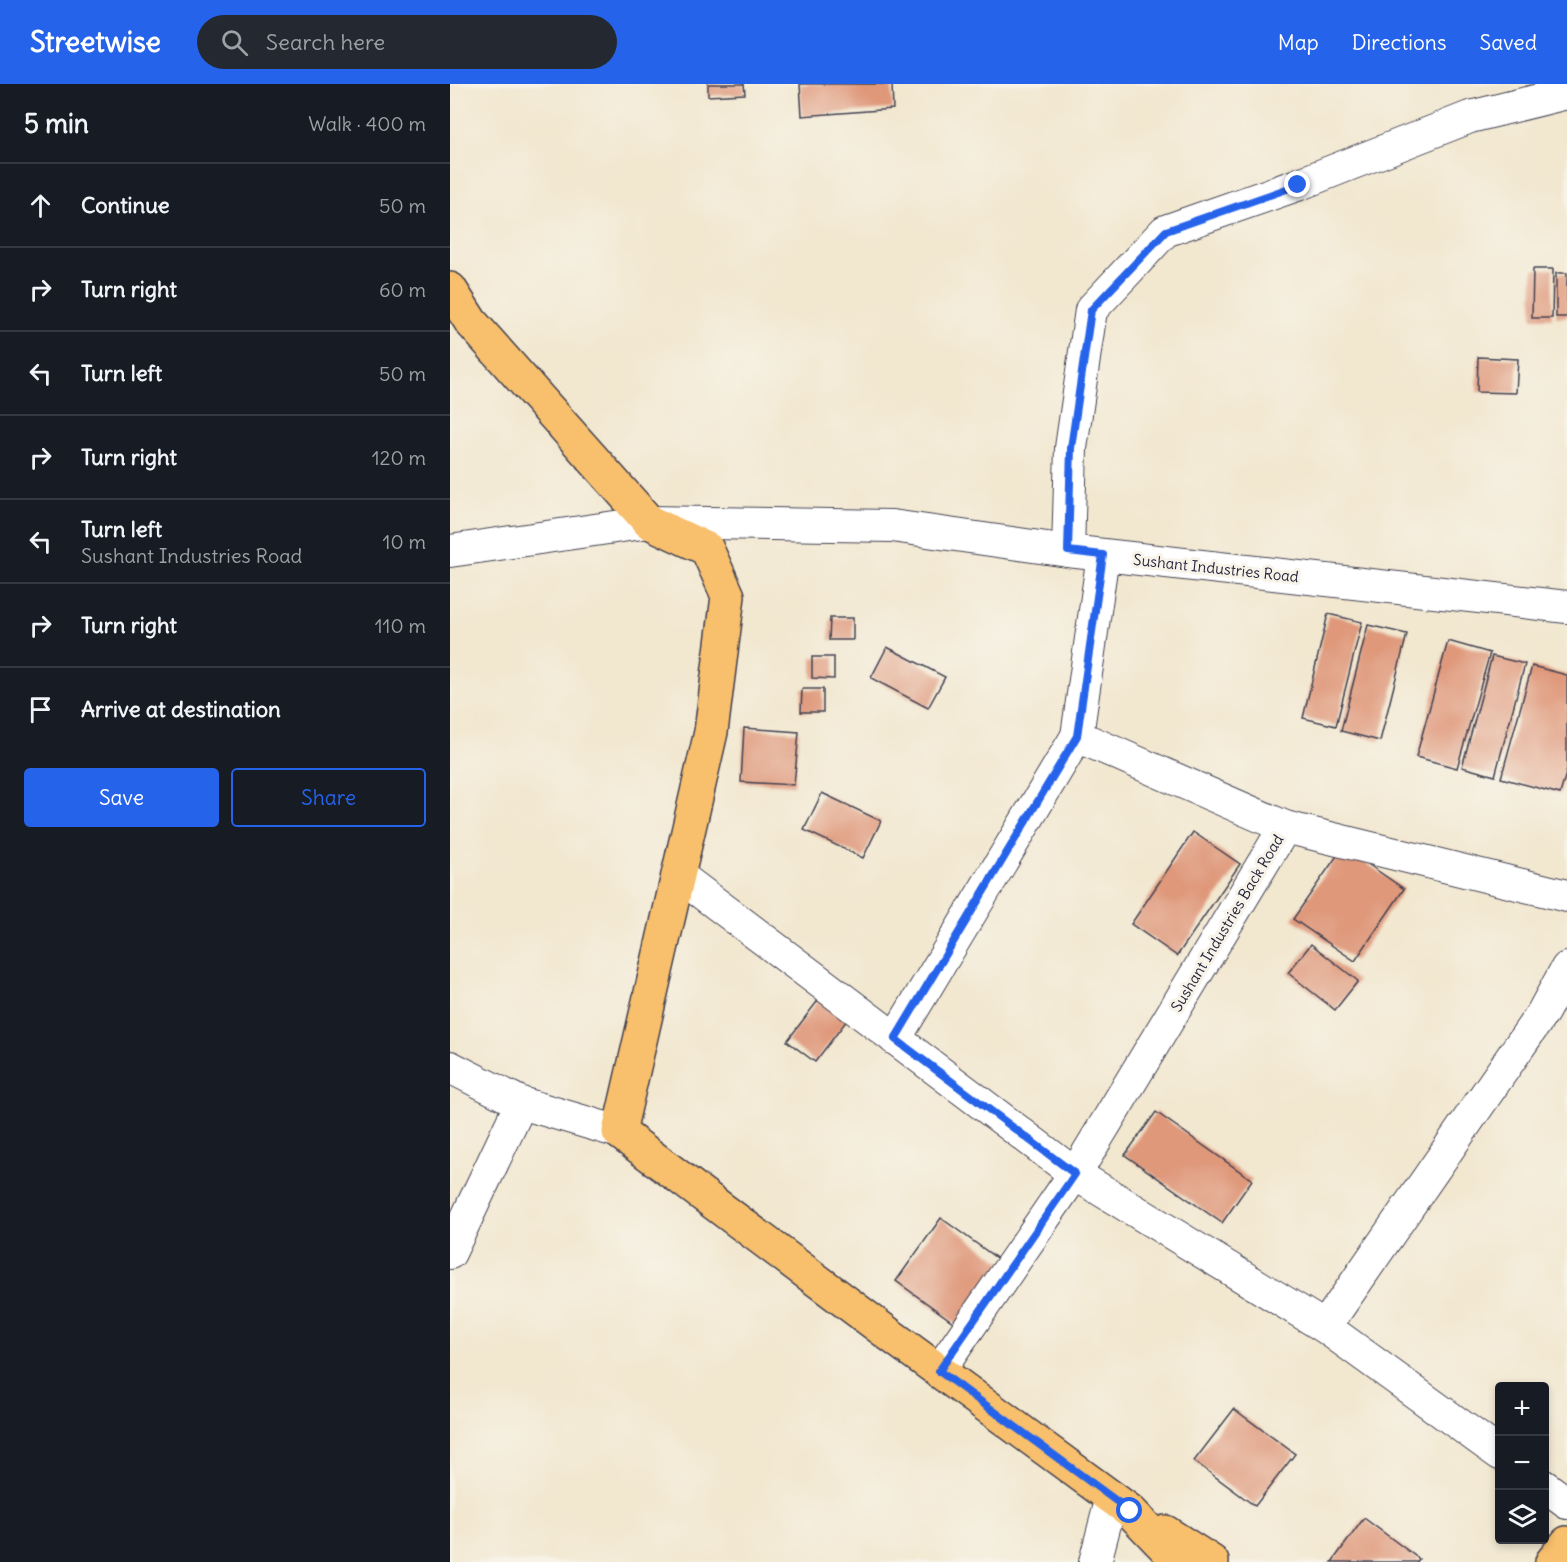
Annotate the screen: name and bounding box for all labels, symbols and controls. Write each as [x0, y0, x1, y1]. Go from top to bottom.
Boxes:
search box [197, 15, 617, 69]
text: Streetwise [30, 24, 161, 60]
icon: search [218, 26, 251, 59]
text: Search here [266, 28, 385, 56]
text: Map [1278, 29, 1319, 56]
text: Directions [1352, 29, 1446, 56]
text: Saved [1479, 29, 1537, 56]
text: 5 min [24, 107, 89, 140]
text: Walk · 400 m [308, 111, 426, 136]
route end [1284, 171, 1310, 197]
icon: ahead [24, 189, 57, 222]
text: Continue [81, 191, 170, 219]
text: 50 m [379, 193, 426, 218]
icon: right [24, 273, 57, 306]
text: Turn right [81, 275, 177, 303]
text: 60 m [379, 277, 426, 302]
icon: left [24, 357, 57, 390]
text: Turn left [81, 359, 162, 387]
text: 50 m [379, 361, 426, 386]
icon: right [24, 441, 57, 474]
text: Turn right [81, 443, 177, 471]
text: 120 m [372, 445, 426, 470]
text: Turn left [81, 515, 162, 543]
icon: left [24, 525, 57, 558]
text: 10 m [383, 529, 426, 554]
text: Sushant Industries Road [81, 543, 302, 568]
street label: Sushant Industries Road [1132, 550, 1300, 586]
icon: right [24, 609, 57, 642]
text: Turn right [81, 611, 177, 639]
text: 110 m [375, 613, 426, 638]
icon: arrive [24, 693, 57, 726]
text: Arrive at destination [81, 695, 281, 723]
button: Save [24, 768, 219, 827]
button: Share [231, 768, 426, 827]
street label: Sushant Industries Back Road [1167, 831, 1288, 1015]
map controls [1495, 1382, 1549, 1544]
button: + [1495, 1382, 1549, 1436]
button: − [1495, 1436, 1549, 1490]
button: layers [1495, 1490, 1549, 1544]
route start [1116, 1497, 1142, 1523]

